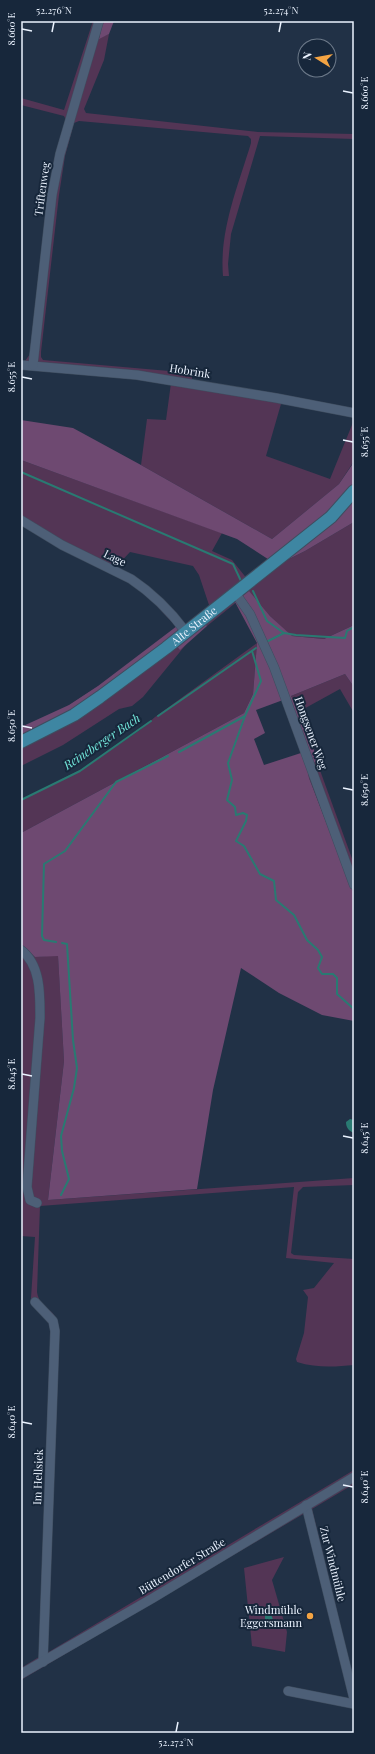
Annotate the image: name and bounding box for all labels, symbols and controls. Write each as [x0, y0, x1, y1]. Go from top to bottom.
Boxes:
text: 52.276°N [36, 3, 72, 17]
text: 52.274°N [263, 3, 299, 17]
text: 8.660°E [4, 12, 18, 46]
north arrow [297, 38, 337, 78]
text: N [299, 51, 315, 61]
text: 8.660°E [357, 76, 371, 110]
street label: Triftenweg [30, 161, 53, 217]
street label: Hobrink [169, 360, 212, 381]
text: 8.655°E [4, 362, 18, 392]
text: 8.655°E [357, 427, 371, 457]
street label: Lage [101, 546, 129, 570]
street label: Alte Straße [167, 602, 220, 649]
street label: Hongsener Weg [291, 694, 332, 772]
text: 8.650°E [4, 710, 18, 742]
water label: Reineberger Bach [59, 710, 143, 773]
text: 8.650°E [357, 774, 371, 806]
text: 8.645°E [4, 1058, 18, 1090]
text: 8.645°E [357, 1122, 371, 1154]
text: 8.640°E [4, 1406, 18, 1438]
street label: Im Hellsiek [29, 1449, 46, 1505]
text: 8.640°E [357, 1471, 371, 1503]
street label: Zur Windmühle [317, 1525, 350, 1603]
street label: Büttendorfer Straße [136, 1534, 228, 1597]
place label: Windmühle Eggersmann [240, 1602, 302, 1630]
marker: Windmühle Eggersmann [305, 1611, 315, 1621]
text: 52.272°N [158, 1735, 194, 1749]

